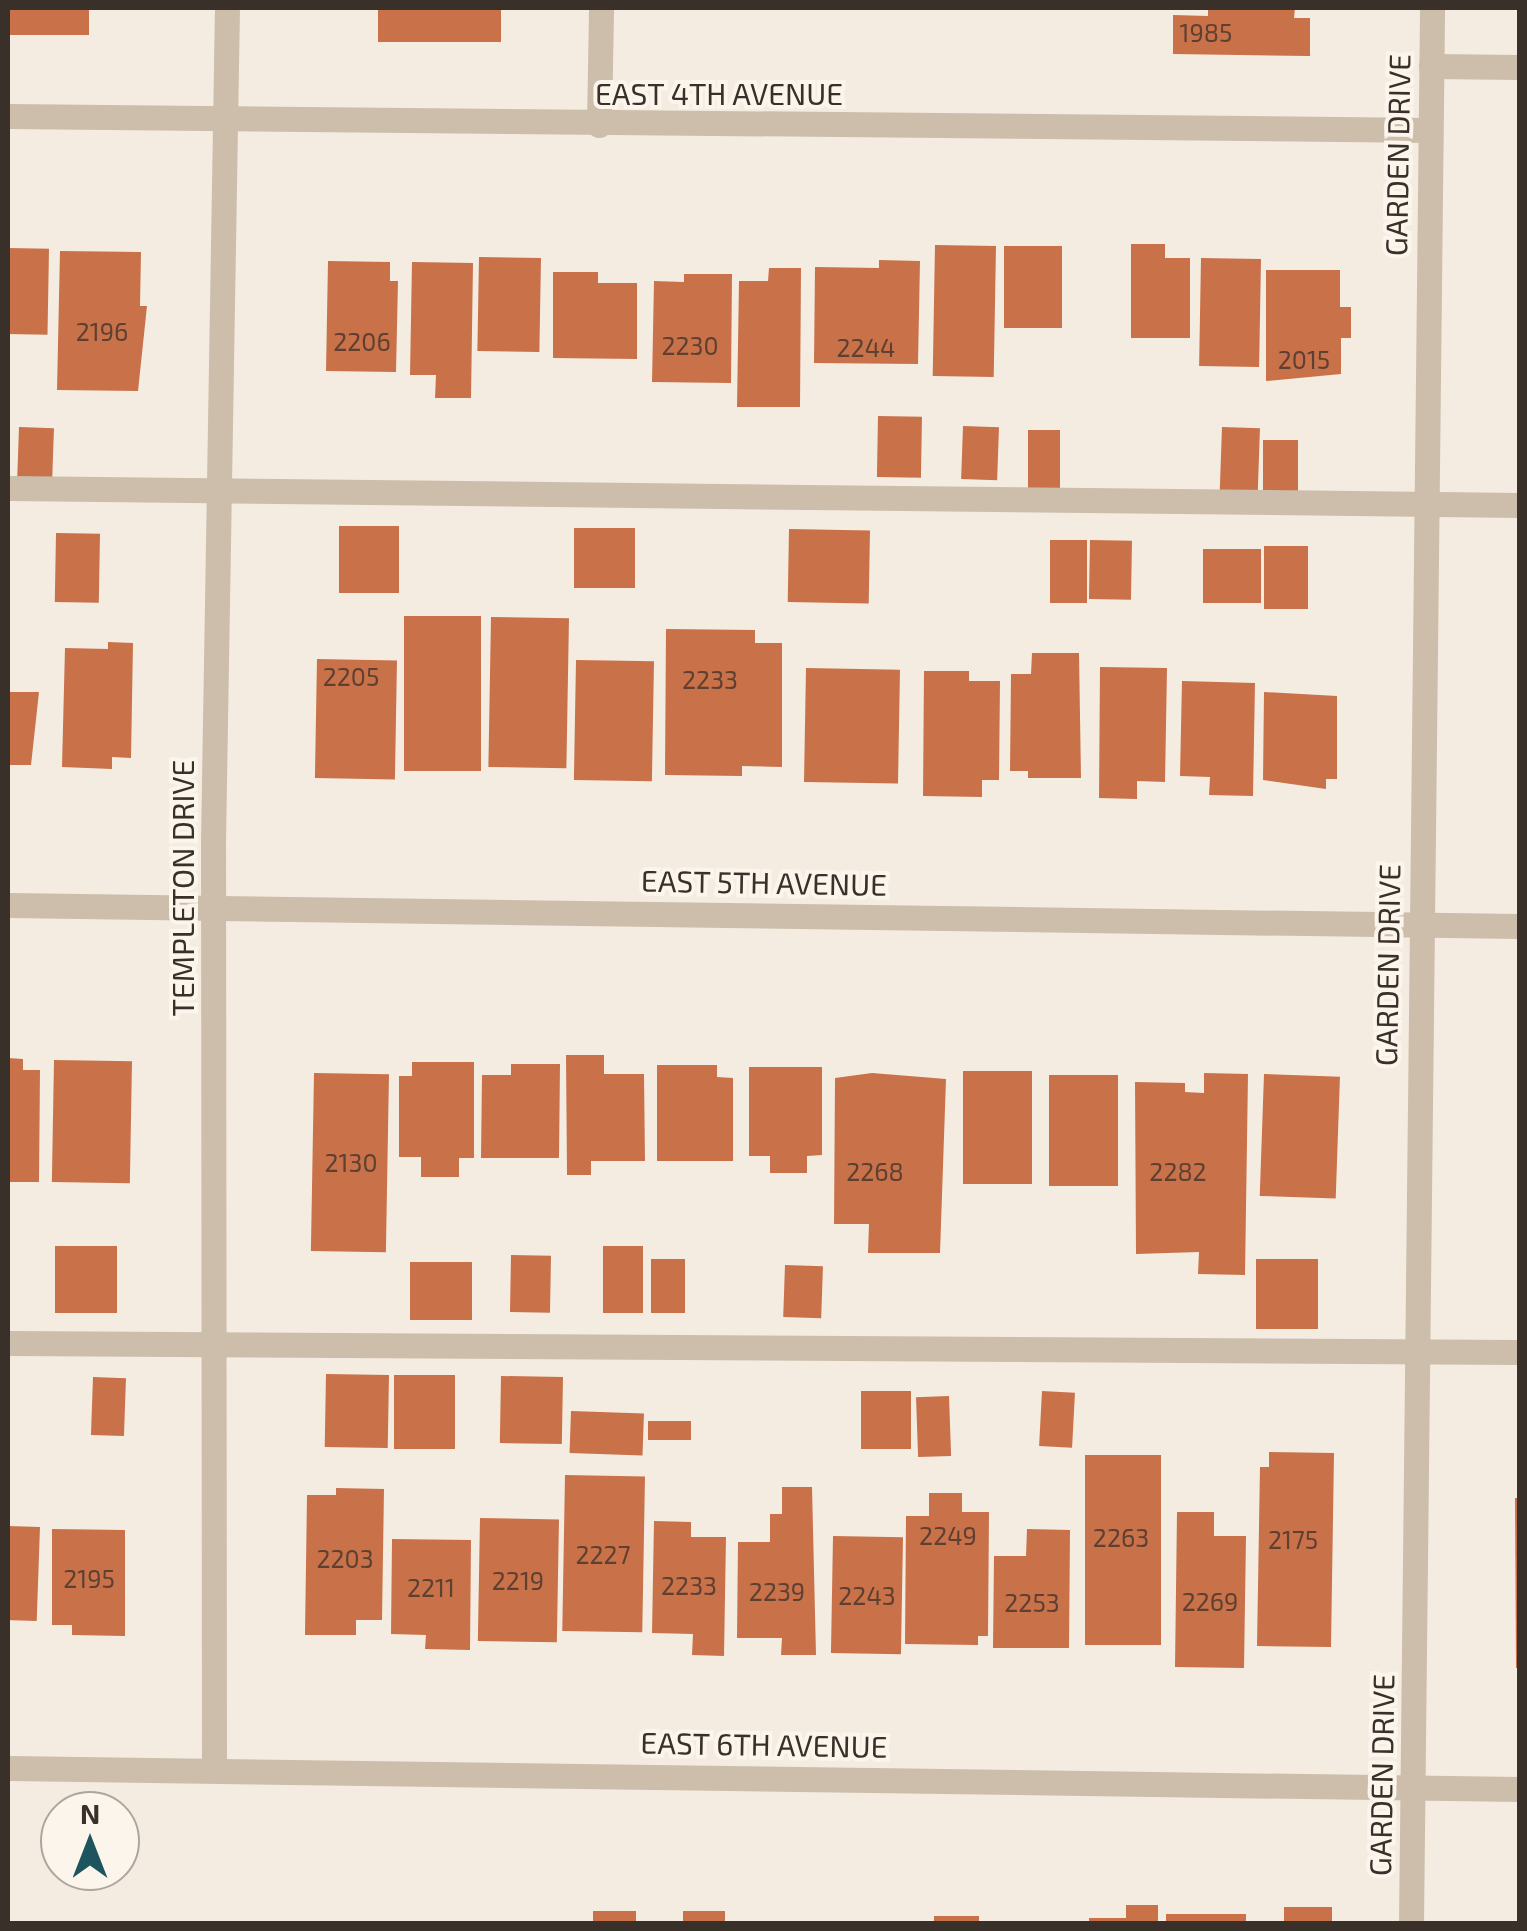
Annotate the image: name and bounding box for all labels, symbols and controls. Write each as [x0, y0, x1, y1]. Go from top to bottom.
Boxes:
house number: 1985 [1180, 17, 1232, 47]
street label: GARDEN DRIVE [1377, 54, 1417, 256]
street label: EAST 4TH AVENUE [594, 75, 844, 111]
house number: 2196 [76, 316, 128, 346]
house number: 2206 [333, 326, 391, 356]
house number: 2230 [661, 330, 719, 360]
house number: 2244 [837, 332, 895, 362]
house number: 2015 [1278, 344, 1330, 374]
house number: 2205 [323, 661, 379, 691]
house number: 2233 [682, 664, 738, 694]
street label: TEMPLETON DRIVE [164, 760, 200, 1016]
street label: EAST 5TH AVENUE [640, 862, 888, 902]
street label: GARDEN DRIVE [1367, 864, 1407, 1066]
house number: 2130 [325, 1147, 377, 1177]
house number: 2268 [846, 1156, 904, 1186]
house number: 2282 [1149, 1156, 1207, 1186]
house number: 2249 [919, 1520, 977, 1550]
house number: 2263 [1093, 1522, 1149, 1552]
house number: 2175 [1268, 1524, 1318, 1554]
house number: 2227 [576, 1539, 630, 1569]
house number: 2203 [316, 1543, 374, 1573]
house number: 2195 [63, 1563, 115, 1593]
house number: 2219 [492, 1565, 544, 1595]
house number: 2233 [661, 1570, 717, 1600]
house number: 2211 [407, 1572, 455, 1602]
house number: 2239 [749, 1576, 805, 1606]
house number: 2243 [838, 1580, 896, 1610]
house number: 2269 [1182, 1586, 1238, 1616]
house number: 2253 [1004, 1587, 1060, 1617]
street label: GARDEN DRIVE [1361, 1674, 1401, 1876]
street label: EAST 6TH AVENUE [640, 1724, 888, 1764]
north arrow [40, 1791, 140, 1891]
text: N [80, 1796, 100, 1830]

